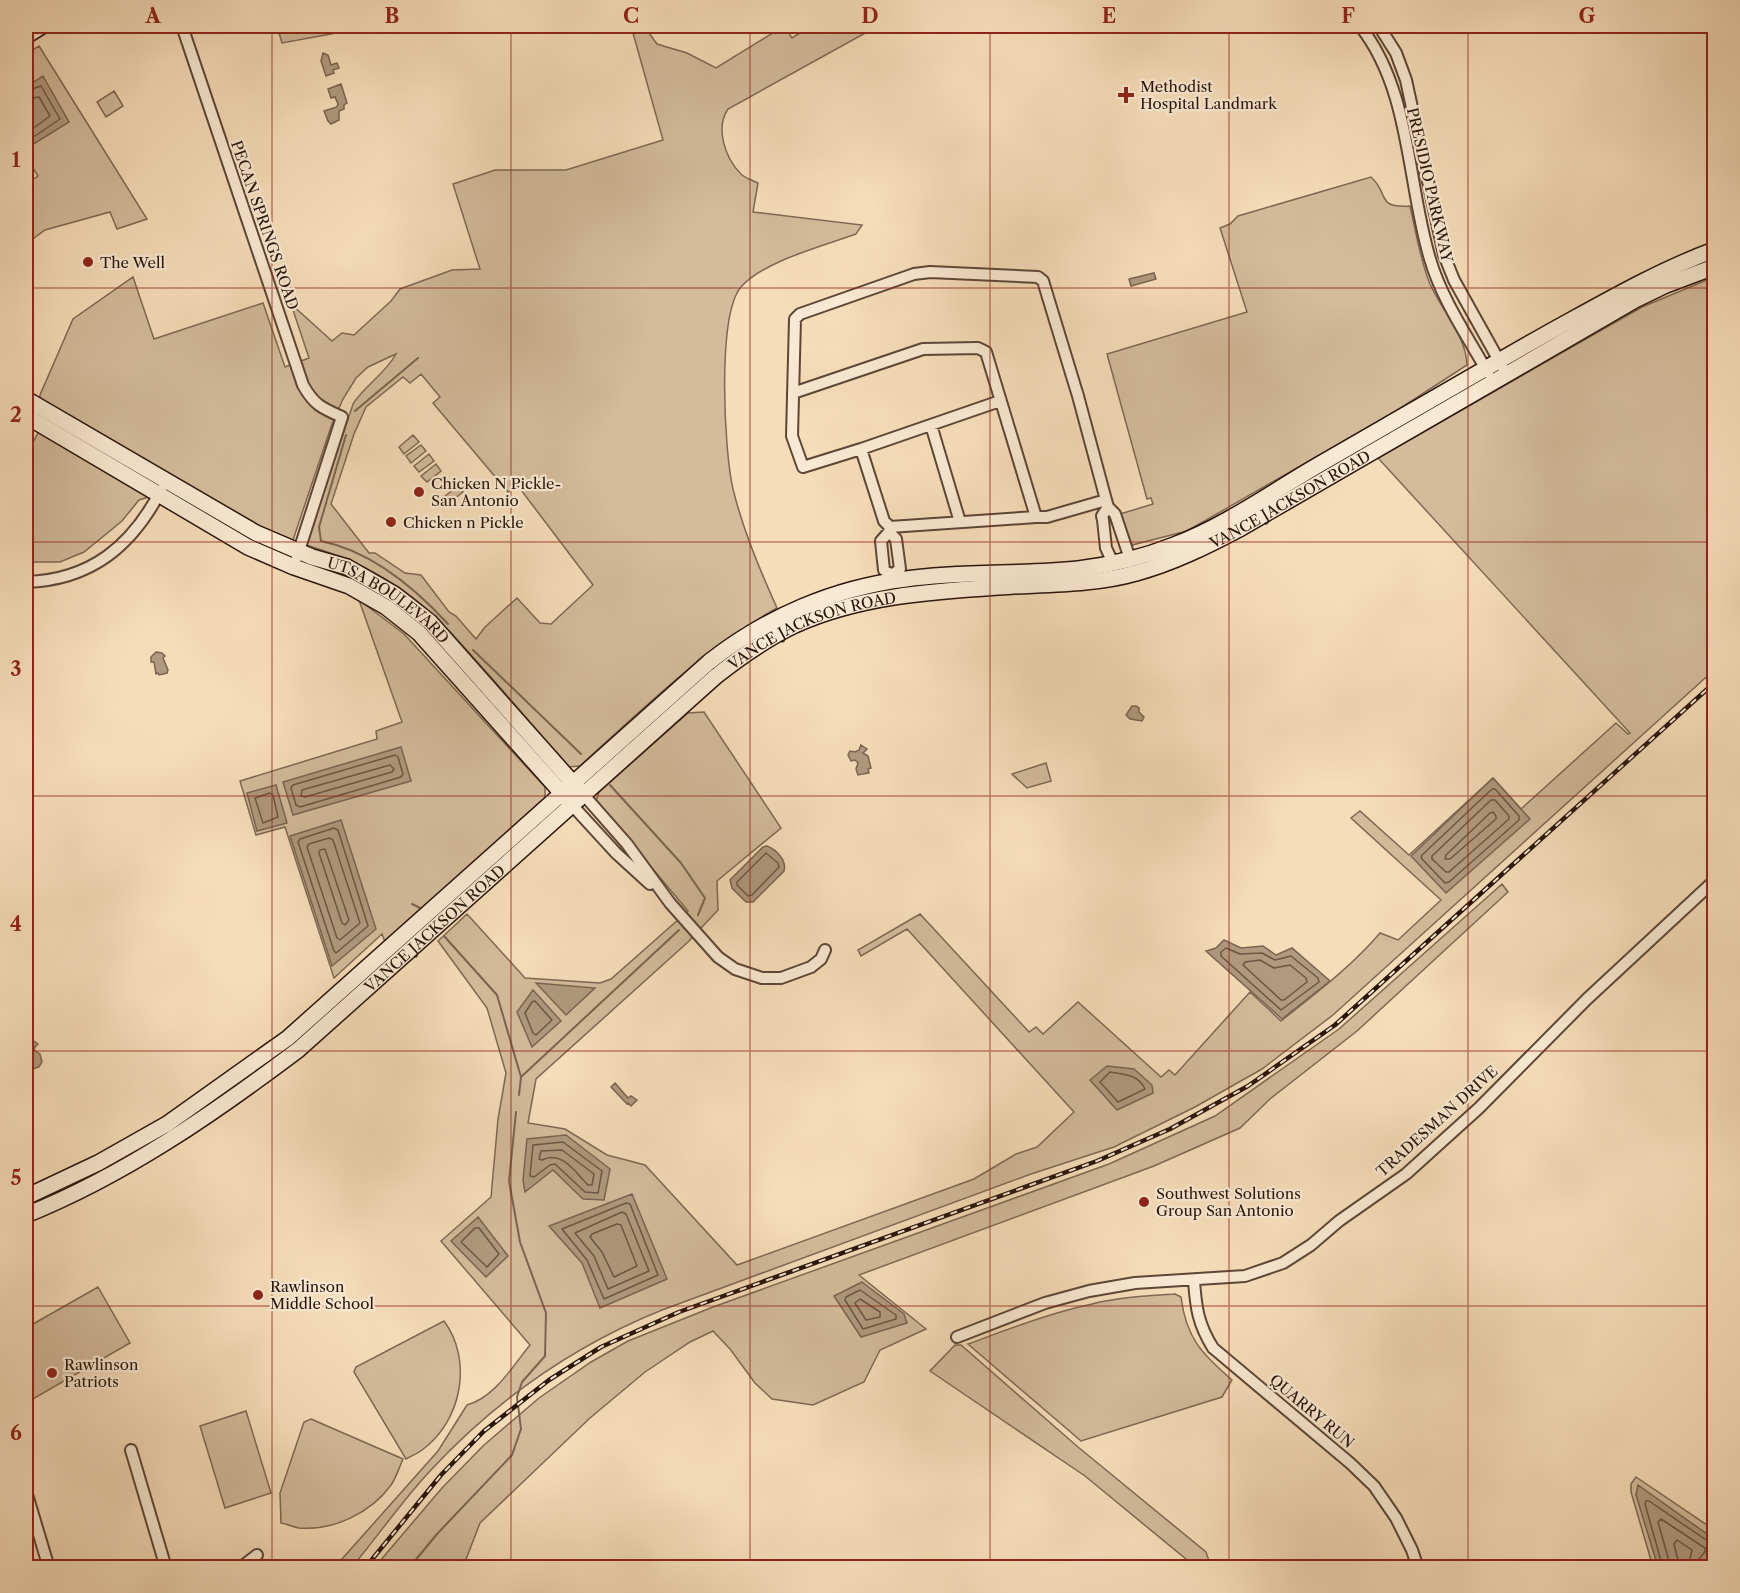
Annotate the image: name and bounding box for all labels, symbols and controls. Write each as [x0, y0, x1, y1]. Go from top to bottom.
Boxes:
text: A [144, 4, 161, 28]
text: B [385, 4, 400, 28]
text: C [623, 4, 639, 28]
text: D [861, 4, 879, 28]
text: E [1102, 4, 1116, 28]
text: F [1341, 4, 1355, 28]
text: G [1579, 4, 1596, 28]
place label: Methodist Hospital Landmark [1140, 77, 1278, 113]
marker: Methodist Hospital Landmark [1117, 86, 1135, 104]
street label: PRESIDIO PARKWAY [1403, 106, 1457, 265]
street label: PECAN SPRINGS ROAD [227, 138, 303, 312]
text: 1 [12, 148, 21, 172]
place label: The Well [100, 253, 165, 272]
marker: The Well [81, 255, 95, 269]
text: 2 [10, 403, 22, 427]
street label: VANCE JACKSON ROAD [1205, 446, 1374, 553]
place label: Chicken N Pickle- San Antonio [431, 474, 561, 510]
marker: Chicken N Pickle- San Antonio [412, 485, 426, 499]
place label: Chicken n Pickle [403, 513, 524, 532]
marker: Chicken n Pickle [384, 515, 398, 529]
street label: UTSA BOULEVARD [325, 552, 454, 647]
street label: VANCE JACKSON ROAD [723, 587, 897, 674]
text: 3 [10, 657, 22, 681]
street label: VANCE JACKSON ROAD [359, 860, 509, 996]
text: 4 [10, 912, 22, 936]
street label: TRADESMAN DRIVE [1372, 1061, 1502, 1181]
text: 5 [10, 1166, 22, 1190]
place label: Southwest Solutions Group San Antonio [1156, 1184, 1301, 1220]
marker: Southwest Solutions Group San Antonio [1137, 1195, 1151, 1209]
place label: Rawlinson Middle School [270, 1277, 374, 1313]
marker: Rawlinson Middle School [251, 1288, 265, 1302]
place label: Rawlinson Patriots [64, 1355, 139, 1391]
marker: Rawlinson Patriots [45, 1366, 59, 1380]
street label: QUARRY RUN [1266, 1370, 1358, 1452]
text: 6 [10, 1421, 22, 1445]

